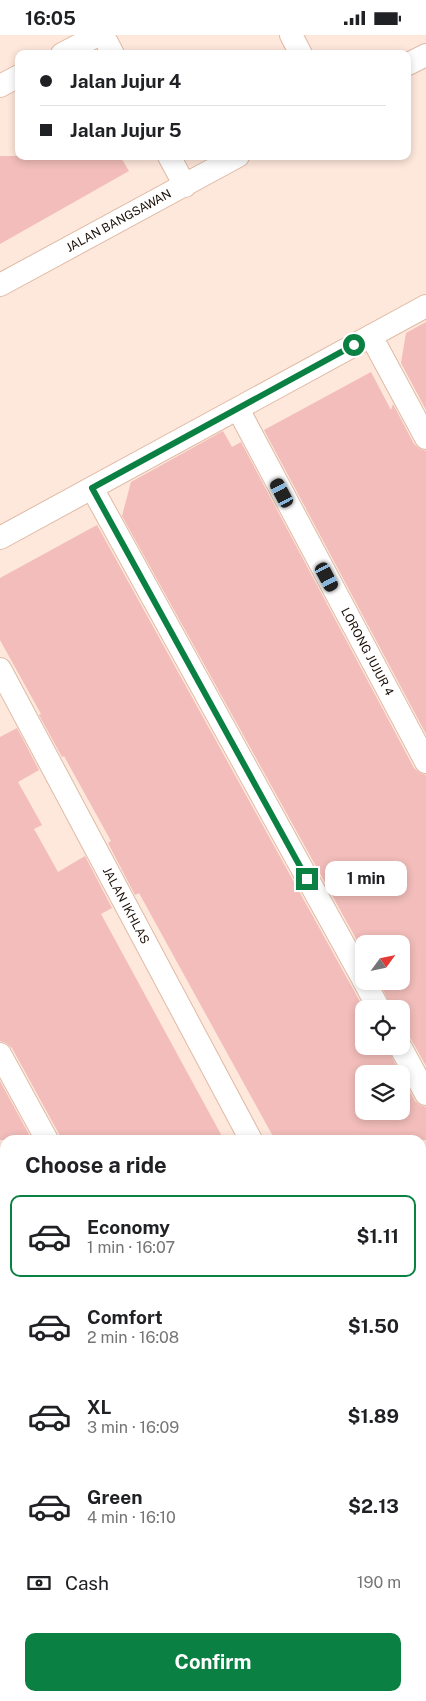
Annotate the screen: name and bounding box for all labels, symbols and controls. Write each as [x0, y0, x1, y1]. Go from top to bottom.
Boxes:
text: 16:05 [25, 7, 76, 29]
text: Jalan Jujur 4 [70, 70, 181, 92]
text: Jalan Jujur 5 [70, 119, 182, 141]
street label: JALAN BANGSAWAN [64, 187, 174, 255]
route start [343, 334, 365, 356]
car [268, 476, 295, 510]
car [313, 560, 340, 594]
street label: LORONG JUJUR 4 [338, 605, 397, 699]
callout: 1 min [324, 861, 407, 897]
street label: JALAN IKHLAS [100, 865, 152, 946]
route end [296, 868, 318, 890]
text: 1 min [347, 869, 385, 888]
north arrow [355, 935, 410, 990]
map controls [355, 935, 410, 1120]
button: locate [355, 1000, 410, 1055]
button: layers [355, 1065, 410, 1120]
text: Choose a ride [25, 1152, 167, 1178]
icon: car [27, 1214, 72, 1259]
text: Economy [87, 1216, 170, 1238]
text: $1.11 [357, 1225, 399, 1247]
text: 1 min · 16:07 [87, 1238, 175, 1257]
icon: car [27, 1304, 72, 1349]
text: Comfort [87, 1306, 163, 1328]
text: $1.50 [348, 1315, 399, 1337]
text: 2 min · 16:08 [87, 1328, 179, 1347]
icon: car [27, 1394, 72, 1439]
text: XL [87, 1396, 112, 1418]
text: $1.89 [348, 1405, 399, 1427]
text: 3 min · 16:09 [87, 1418, 179, 1437]
icon: car [27, 1484, 72, 1529]
text: Green [87, 1486, 142, 1508]
text: $2.13 [348, 1495, 399, 1517]
text: 4 min · 16:10 [87, 1508, 176, 1527]
icon: cash [25, 1569, 53, 1597]
text: Cash [65, 1572, 109, 1594]
text: 190 m [357, 1573, 401, 1592]
button: Confirm [25, 1633, 401, 1691]

